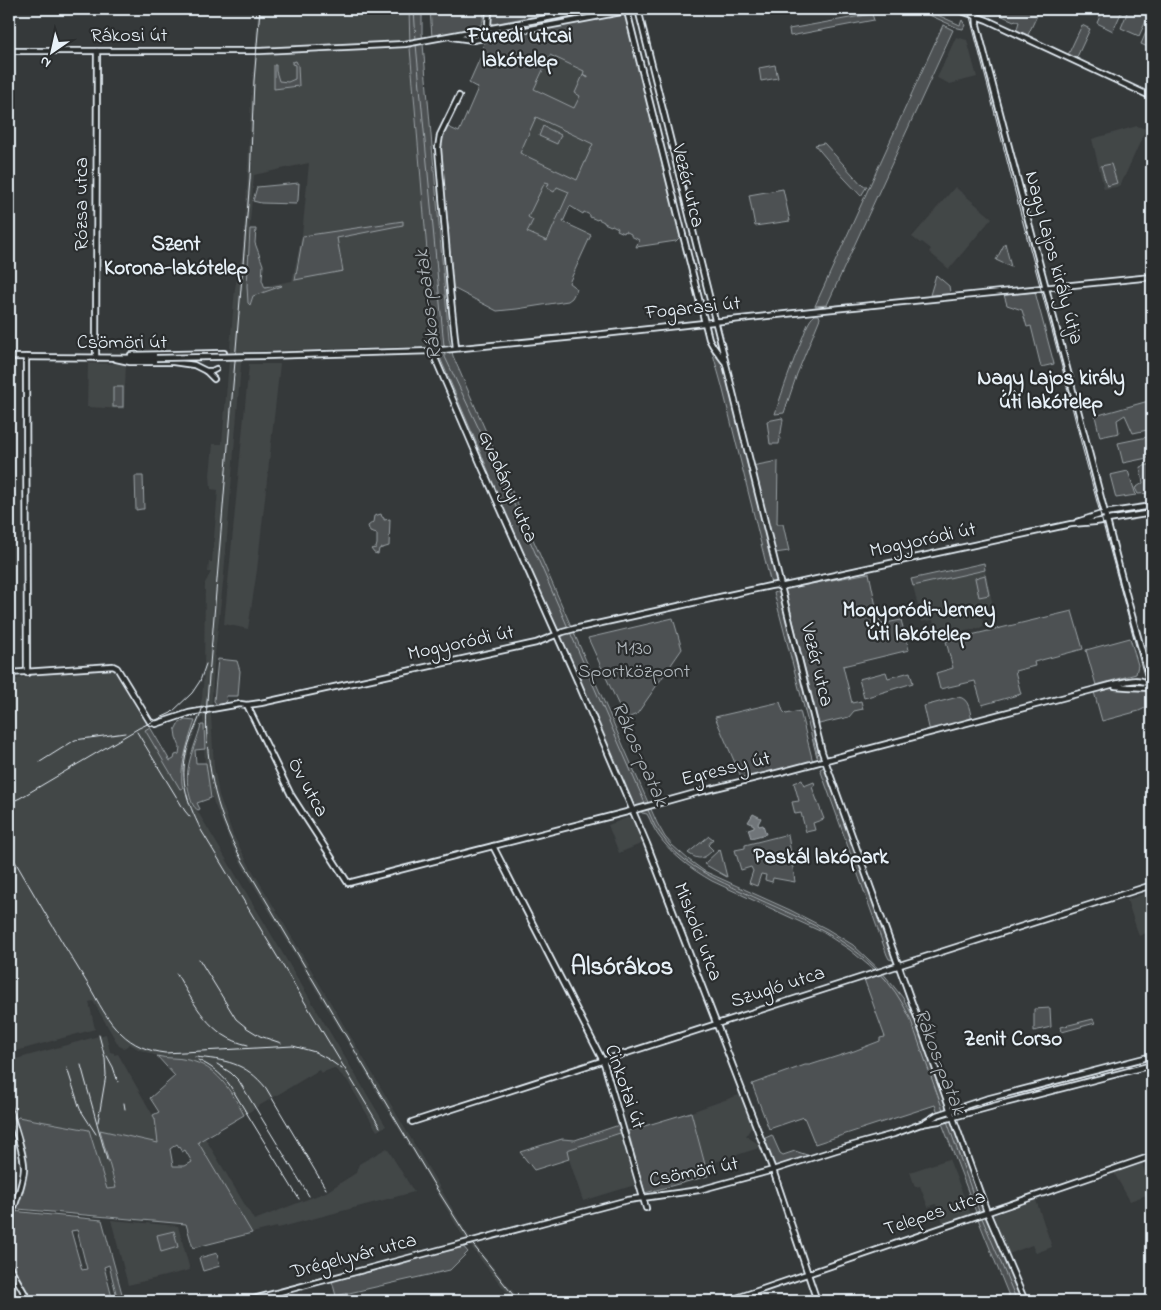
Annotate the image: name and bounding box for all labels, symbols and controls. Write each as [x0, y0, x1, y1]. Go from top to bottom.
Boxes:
street label: Rákosi út [90, 22, 168, 51]
district label: Füredi utcai lakótelep [467, 22, 572, 76]
north arrow [28, 28, 78, 78]
text: N [36, 50, 55, 73]
street label: Vezér utca [662, 140, 711, 231]
street label: Rózsa utca [68, 157, 97, 251]
street label: Nagy Lajos király útja [1015, 168, 1090, 348]
district label: Szent Korona-lakótelep [104, 230, 248, 284]
water label: Rákos-patak [407, 247, 451, 362]
street label: Fogarasi út [643, 290, 742, 329]
street label: Csömöri út [77, 329, 167, 358]
district label: Nagy Lajos király úti lakótelep [977, 364, 1125, 418]
street label: Gvadányi utca [469, 426, 545, 548]
street label: Mogyoródi út [867, 516, 979, 567]
district label: Mogyoródi–Jerney úti lakótelep [842, 596, 996, 650]
street label: Mogyoródi út [405, 619, 517, 670]
street label: Vezér utca [791, 619, 840, 710]
park label: M130 Sportközpont [578, 635, 690, 687]
water label: Rákos-patak [603, 697, 676, 812]
street label: Egressy út [678, 745, 774, 796]
street label: Öv utca [279, 753, 335, 823]
district label: Paskál lakópark [754, 843, 889, 873]
street label: Miskolci utca [665, 879, 729, 985]
district label: Alsórákos [571, 950, 673, 986]
street label: Szugló utca [727, 959, 829, 1018]
water label: Rákos-patak [905, 1005, 973, 1120]
district label: Zenit Corso [964, 1025, 1062, 1055]
street label: Cinkotai út [596, 1041, 652, 1133]
street label: Csömöri út [647, 1150, 741, 1196]
street label: Telepes utca [880, 1183, 990, 1245]
street label: Drégelyvár utca [287, 1226, 420, 1289]

